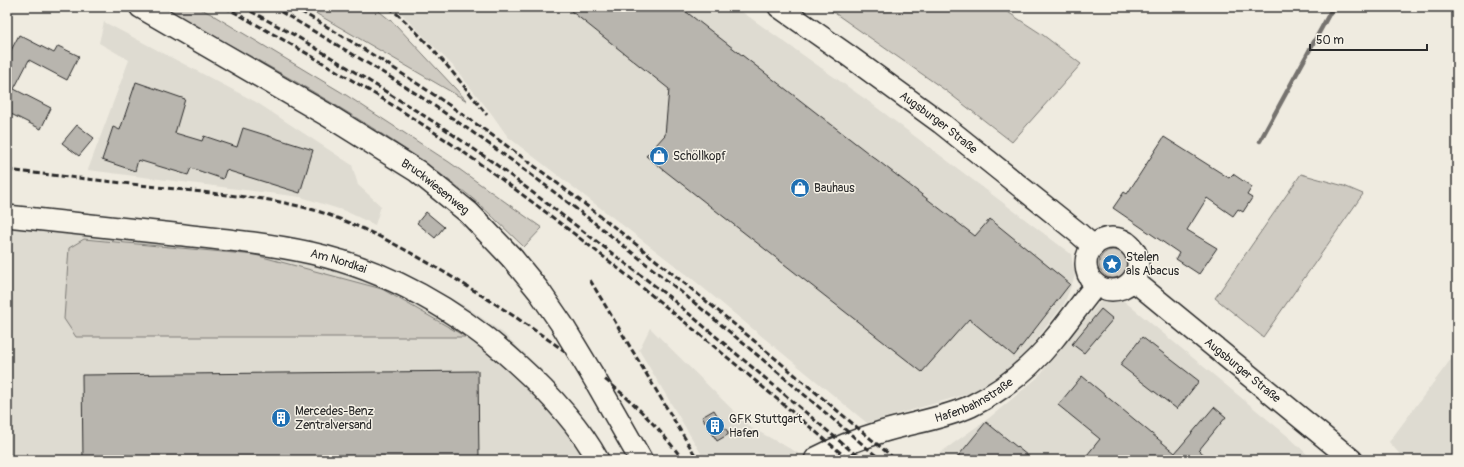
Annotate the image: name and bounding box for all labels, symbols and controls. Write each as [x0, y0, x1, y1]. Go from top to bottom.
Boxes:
scale bar [1310, 26, 1427, 52]
text: 50 m [1316, 33, 1344, 48]
street label: Augsburger Straße [896, 88, 980, 157]
shop icon: Schöllkopf [648, 145, 670, 167]
place label: Schöllkopf [673, 149, 726, 164]
street label: Bruckwiesenweg [398, 156, 472, 218]
shop icon: Bauhaus [789, 177, 811, 199]
place label: Bauhaus [814, 181, 855, 196]
street label: Am Nordkai [309, 246, 369, 277]
place label: Stelen als Abacus [1126, 250, 1180, 279]
place icon: Stelen als Abacus [1101, 253, 1123, 275]
street label: Augsburger Straße [1201, 335, 1284, 406]
street label: Hafenbahnstraße [933, 375, 1016, 426]
place label: Mercedes-Benz Zentralversand [295, 404, 374, 433]
building icon: Mercedes-Benz Zentralversand [270, 407, 292, 429]
place label: GFK Stuttgart Hafen [729, 412, 802, 441]
building icon: GFK Stuttgart Hafen [704, 415, 726, 437]

